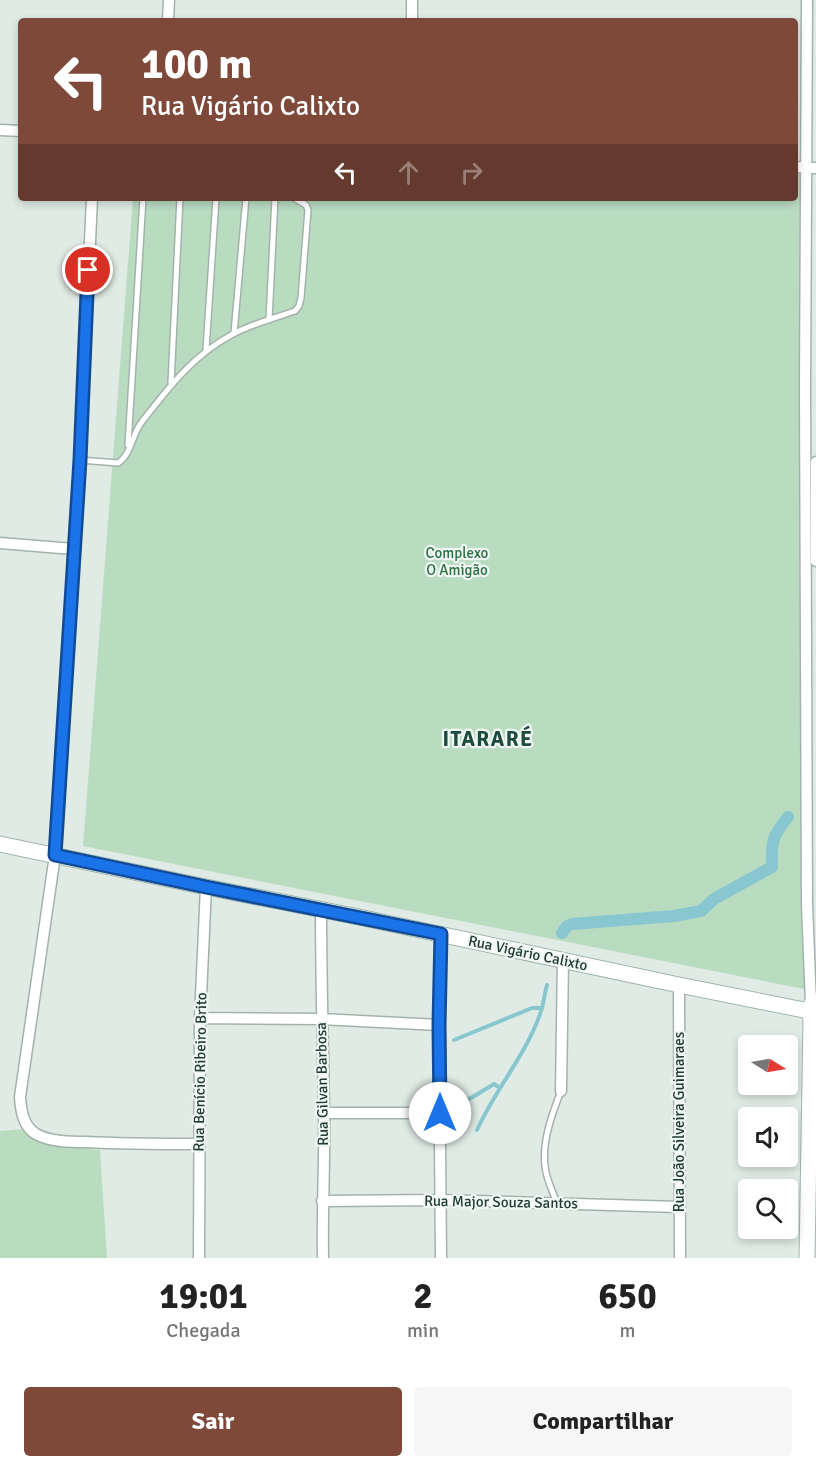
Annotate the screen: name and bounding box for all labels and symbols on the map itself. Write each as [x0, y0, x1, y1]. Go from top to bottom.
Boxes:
pin [62, 244, 113, 295]
park label: Complexo O Amigão [426, 544, 489, 579]
district label: ITARARÉ [442, 725, 534, 752]
street label: Rua Vigário Calixto [467, 932, 590, 974]
street label: Rua Benício Ribeiro Brito [190, 992, 210, 1152]
street label: Rua Gilvan Barbosa [312, 1022, 332, 1146]
street label: Rua João Silveira Guimaraes [670, 1031, 688, 1212]
north arrow [738, 1035, 798, 1095]
position arrow [408, 1081, 472, 1145]
street label: Rua Major Souza Santos [424, 1192, 579, 1212]

